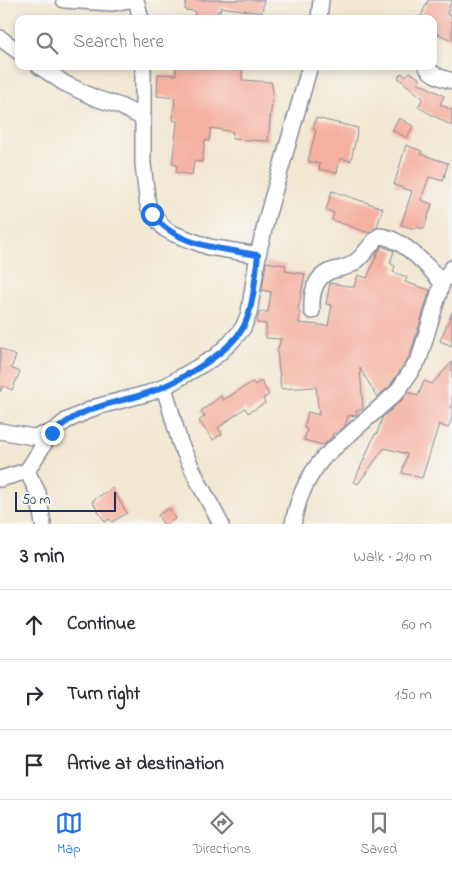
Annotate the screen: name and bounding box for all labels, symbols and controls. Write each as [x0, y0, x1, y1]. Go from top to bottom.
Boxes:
search box [15, 15, 437, 70]
icon: search [33, 29, 61, 57]
text: Search here [73, 29, 164, 56]
route start [141, 203, 164, 226]
route end [41, 422, 64, 445]
scale bar [15, 489, 116, 512]
text: 50 m [22, 490, 50, 511]
text: 3 min [20, 542, 64, 572]
text: Walk · 210 m [353, 545, 432, 569]
icon: ahead [20, 611, 48, 639]
text: Continue [67, 611, 135, 638]
text: 60 m [402, 613, 432, 637]
icon: right [20, 681, 48, 709]
text: Turn right [67, 681, 140, 708]
text: 150 m [394, 683, 432, 707]
icon: arrive [20, 751, 48, 779]
text: Arrive at destination [67, 751, 224, 778]
tab: Map [55, 809, 83, 860]
tab: Directions [193, 809, 251, 860]
tab: Saved [361, 809, 397, 860]

